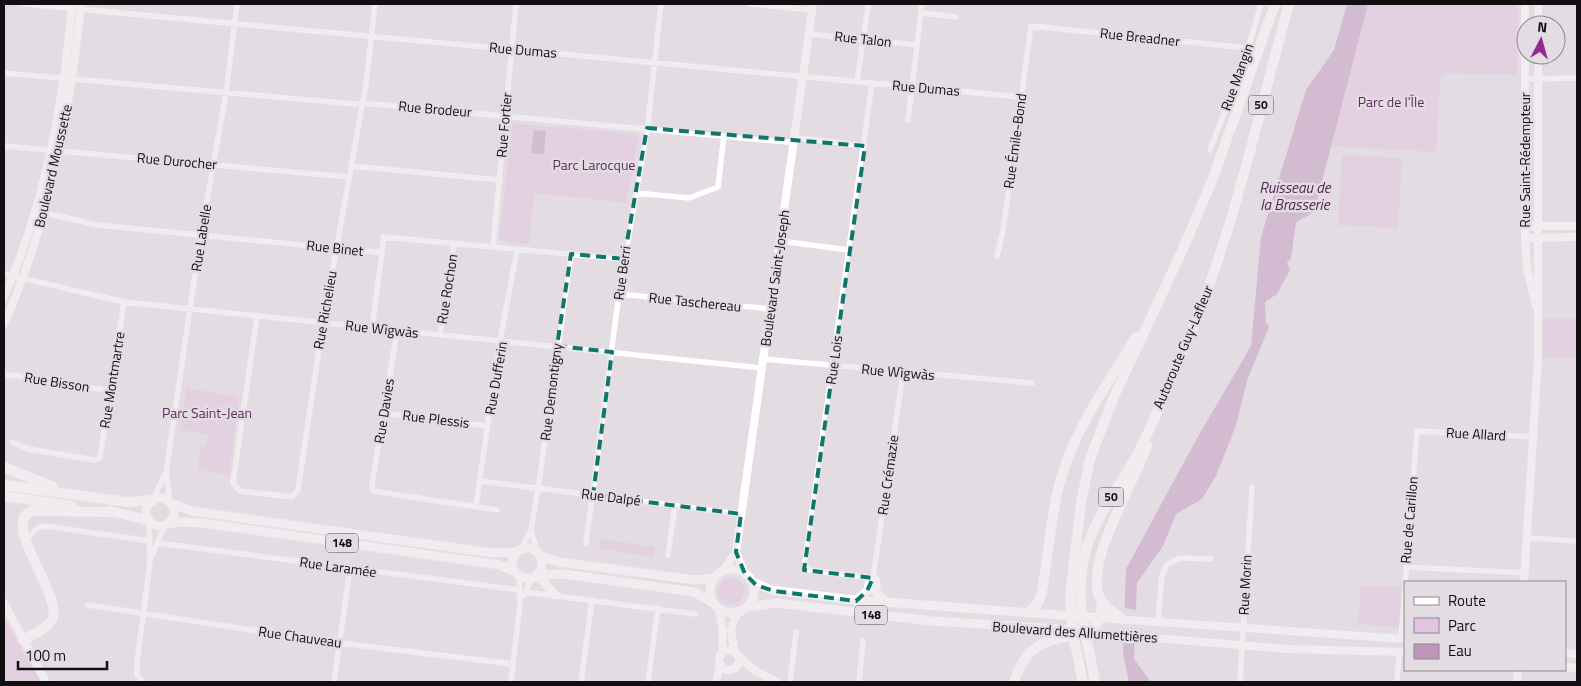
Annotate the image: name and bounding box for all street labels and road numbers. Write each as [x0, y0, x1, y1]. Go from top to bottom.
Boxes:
street label: Rue Breadner [1099, 22, 1181, 51]
street label: Rue Talon [833, 25, 893, 52]
street label: Rue Dumas [488, 36, 558, 63]
street label: Rue Mangin [1215, 40, 1258, 113]
street label: Rue Dumas [891, 74, 961, 101]
street label: Rue Fortier [490, 91, 517, 158]
street label: Rue Émile-Bond [997, 92, 1032, 190]
street label: Rue Saint-Rédempteur [1514, 92, 1535, 228]
street label: Rue Brodeur [397, 95, 473, 122]
road number: 50 [1248, 96, 1274, 114]
street label: Boulevard Moussette [28, 102, 77, 230]
street label: Rue Durocher [136, 147, 218, 174]
street label: Rue Labelle [185, 203, 216, 273]
street label: Boulevard Saint-Joseph [755, 208, 794, 348]
street label: Rue Binet [305, 234, 365, 261]
street label: Rue Berri [607, 244, 636, 301]
street label: Rue Rochon [431, 252, 462, 325]
street label: Rue Richelieu [307, 269, 342, 351]
street label: Autoroute Guy-Lafleur [1147, 282, 1218, 412]
street label: Rue Taschereau [648, 286, 742, 317]
street label: Rue Wìgwàs [344, 314, 420, 343]
street label: Rue Montmartre [93, 330, 130, 430]
street label: Rue Lois [820, 334, 847, 386]
street label: Rue Dufferin [479, 340, 512, 416]
street label: Rue Demontigny [534, 342, 567, 442]
street label: Rue Wìgwàs [860, 358, 936, 385]
street label: Rue Bisson [23, 366, 91, 397]
street label: Rue Davies [368, 377, 399, 445]
street label: Rue Plessis [401, 404, 471, 433]
street label: Rue Allard [1445, 421, 1507, 446]
street label: Rue Crémazie [871, 433, 904, 516]
street label: Rue de Carillon [1394, 475, 1423, 565]
street label: Rue Dalpé [580, 482, 642, 511]
road number: 50 [1098, 488, 1124, 507]
road number: 148 [326, 534, 358, 552]
street label: Rue Laramée [298, 551, 378, 582]
street label: Rue Morin [1232, 554, 1257, 616]
road number: 148 [855, 606, 887, 624]
street label: Boulevard des Allumettières [992, 615, 1158, 648]
street label: Rue Chauveau [257, 620, 343, 653]

